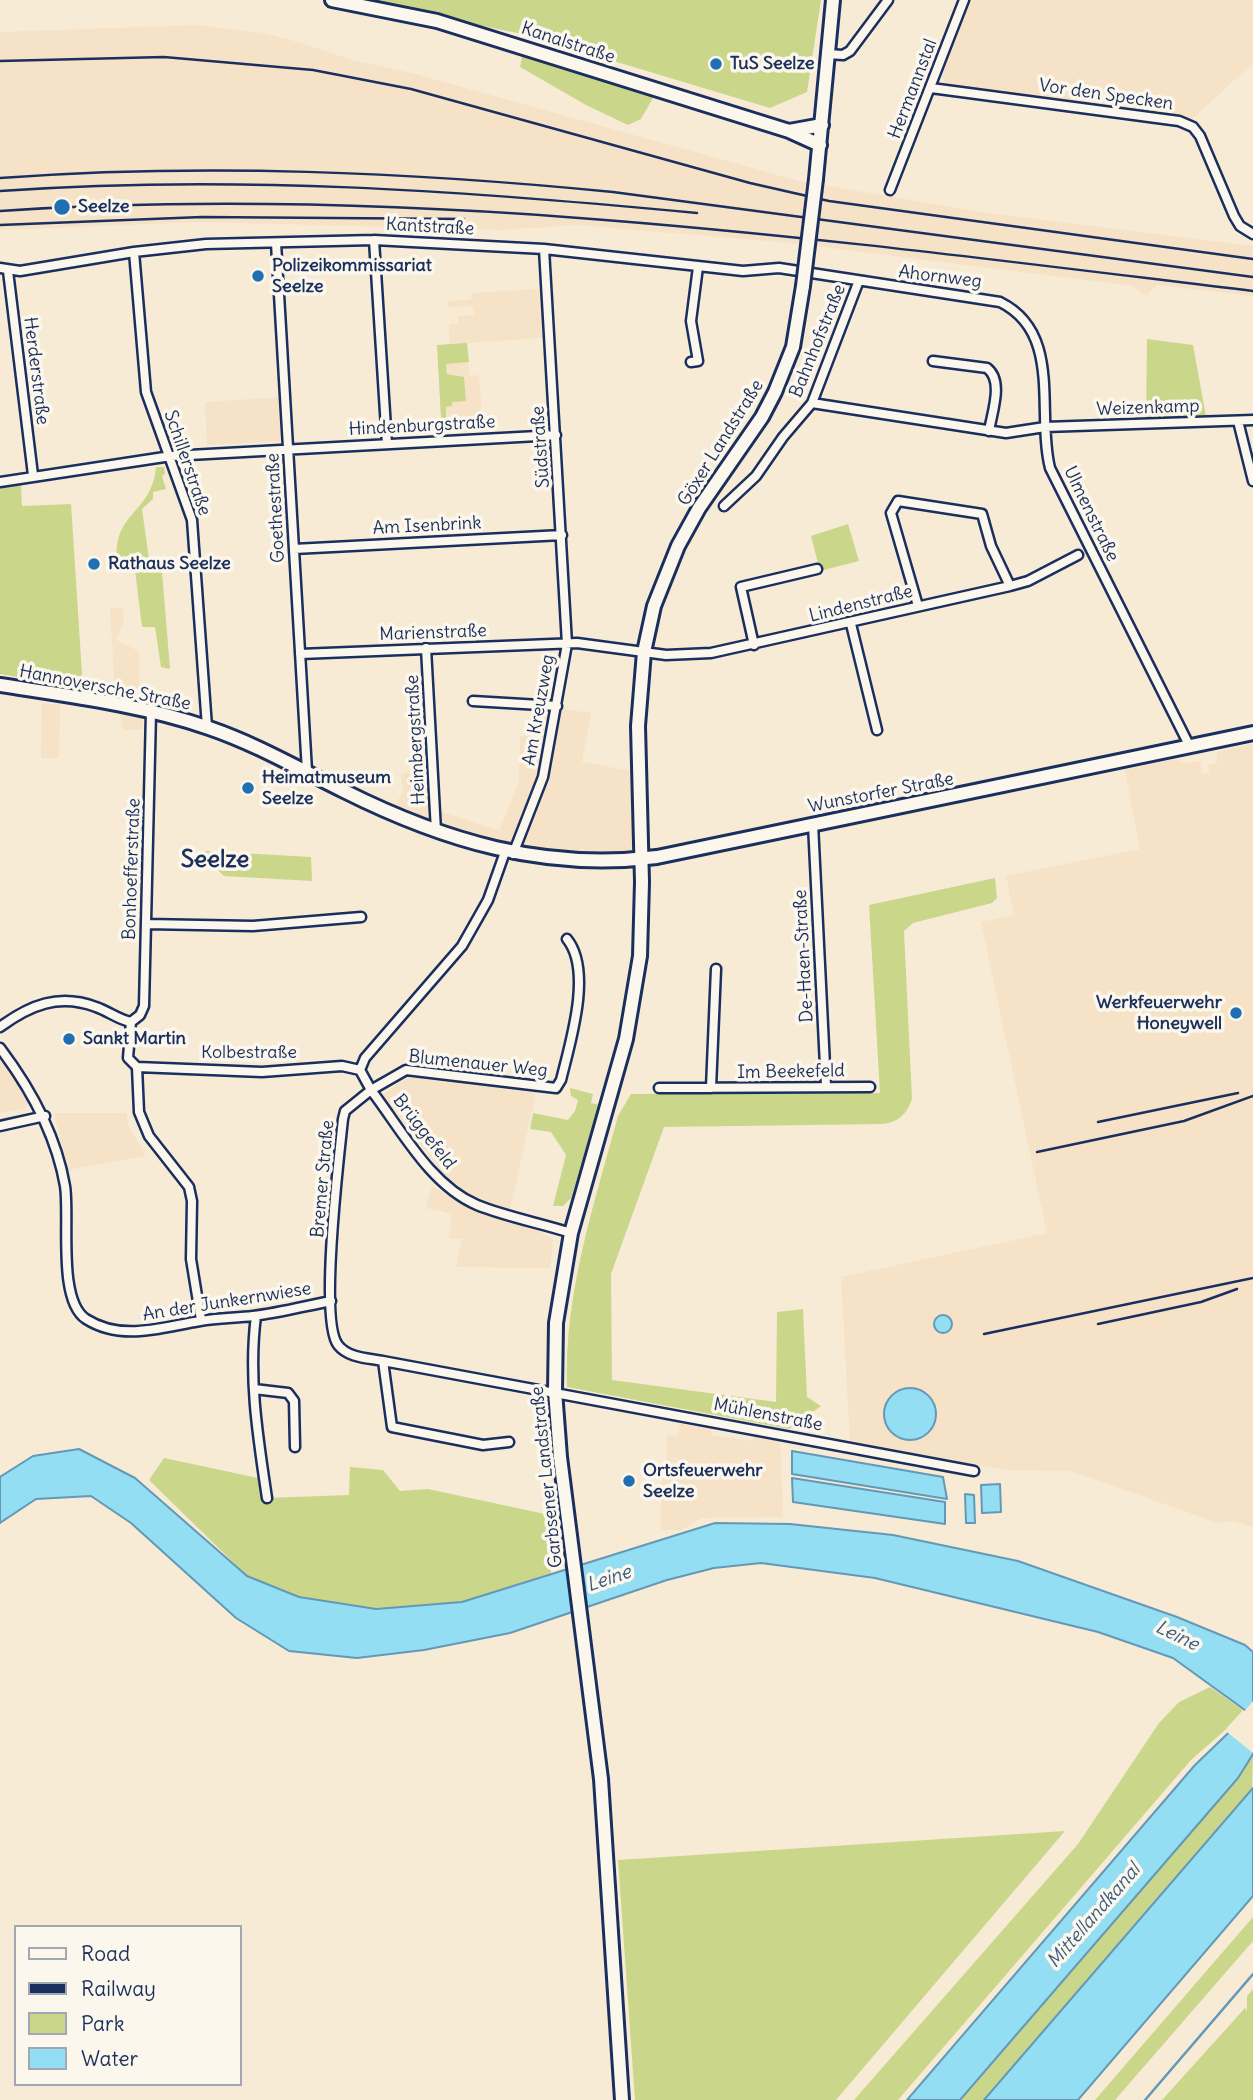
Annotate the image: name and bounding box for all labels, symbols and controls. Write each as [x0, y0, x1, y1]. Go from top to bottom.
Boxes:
street label: Kanalstraße [518, 18, 618, 68]
street label: Hermannstal [884, 36, 942, 142]
place label: TuS Seelze [730, 53, 814, 75]
marker: TuS Seelze [708, 56, 724, 72]
street label: Vor den Specken [1037, 75, 1175, 115]
place label: Seelze [78, 196, 129, 218]
marker: Seelze [52, 197, 72, 217]
street label: Kantstraße [385, 214, 475, 240]
place label: Polizeikommissariat Seelze [272, 255, 432, 298]
street label: Ahornweg [897, 261, 983, 293]
marker: Polizeikommissariat Seelze [250, 268, 266, 284]
street label: Bahnhofstraße [785, 281, 851, 401]
street label: Herderstraße [19, 316, 53, 426]
street label: Göxer Landstraße [674, 376, 768, 510]
street label: Weizenkamp [1096, 395, 1200, 421]
street label: Südstraße [527, 405, 555, 489]
street label: Schillerstraße [159, 408, 215, 518]
street label: Hindenburgstraße [348, 411, 496, 441]
street label: Goethestraße [262, 452, 290, 564]
street label: Ulmenstraße [1059, 463, 1123, 565]
street label: Am Isenbrink [372, 512, 482, 540]
place label: Rathaus Seelze [108, 553, 231, 575]
marker: Rathaus Seelze [86, 556, 102, 572]
street label: Lindenstraße [807, 581, 915, 627]
street label: Marienstraße [379, 620, 487, 646]
street label: Am Kreuzweg [519, 653, 559, 767]
street label: Hannoversche Straße [17, 661, 193, 715]
street label: Heimbergstraße [402, 674, 430, 806]
place label: Heimatmuseum Seelze [262, 767, 391, 810]
street label: Wunstorfer Straße [806, 768, 956, 818]
marker: Heimatmuseum Seelze [240, 780, 256, 796]
street label: Bonhoefferstraße [119, 798, 145, 940]
district label: Seelze [181, 846, 249, 874]
street label: De-Haen-Straße [790, 889, 818, 1023]
place label: Werkfeuerwehr Honeywell [1096, 992, 1222, 1034]
marker: Werkfeuerwehr Honeywell [1228, 1005, 1244, 1021]
place label: Sankt Martin [83, 1028, 186, 1050]
marker: Sankt Martin [61, 1031, 77, 1047]
street label: Kolbestraße [201, 1042, 297, 1064]
street label: Blumenauer Weg [407, 1046, 549, 1082]
street label: Im Beekefeld [737, 1060, 845, 1084]
street label: Brüggefeld [388, 1090, 460, 1174]
street label: Bremer Straße [307, 1119, 339, 1239]
street label: An der Junkernwiese [141, 1278, 313, 1326]
street label: Garbsener Landstraße [527, 1385, 567, 1569]
street label: Mühlenstraße [712, 1394, 824, 1436]
place label: Ortsfeuerwehr Seelze [643, 1460, 763, 1502]
marker: Ortsfeuerwehr Seelze [621, 1473, 637, 1489]
water label: Leine [584, 1561, 634, 1597]
water label: Leine [1152, 1616, 1202, 1656]
water label: Mittellandkanal [1043, 1859, 1145, 1973]
legend [14, 1925, 242, 2086]
text: Road [81, 1940, 130, 1967]
text: Railway [81, 1975, 156, 2002]
text: Park [81, 2010, 124, 2037]
text: Water [81, 2045, 138, 2072]

